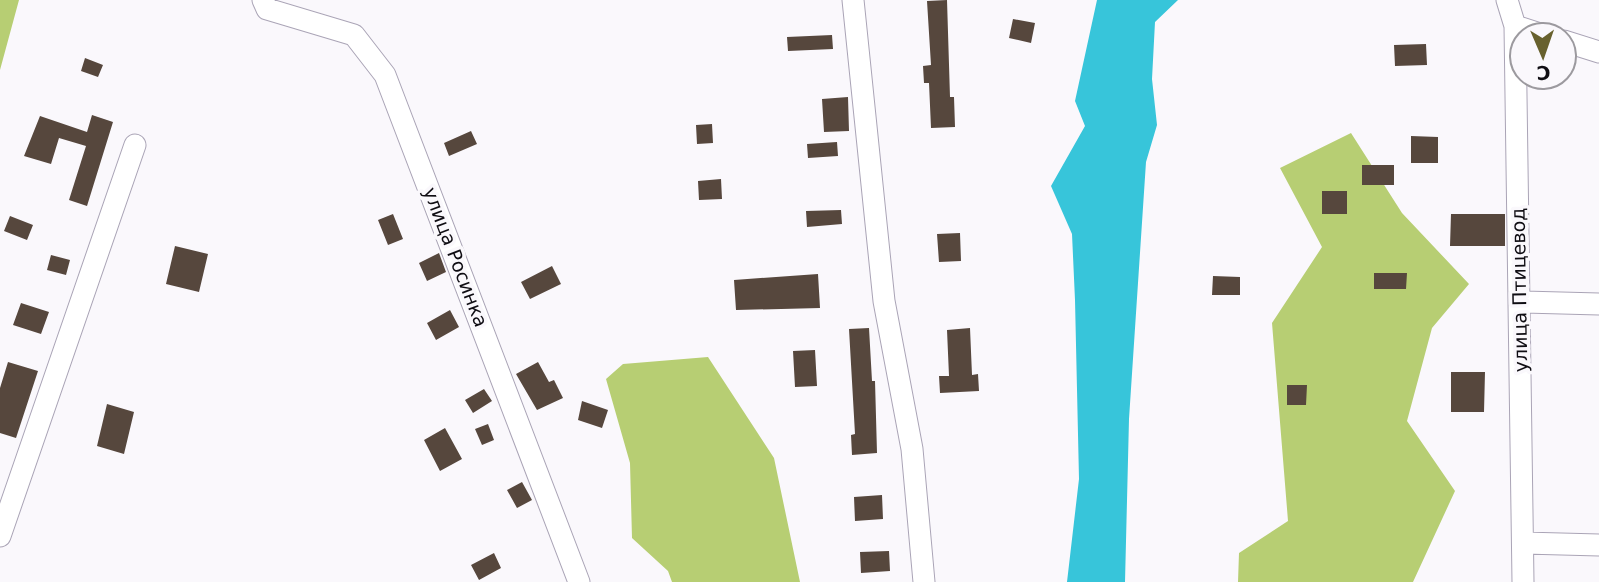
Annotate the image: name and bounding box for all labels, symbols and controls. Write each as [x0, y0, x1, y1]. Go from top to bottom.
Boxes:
north arrow [1508, 21, 1578, 91]
text: С [1536, 62, 1551, 84]
street label: улица Росинка [419, 184, 493, 330]
street label: улица Птицевод [1507, 208, 1531, 372]

